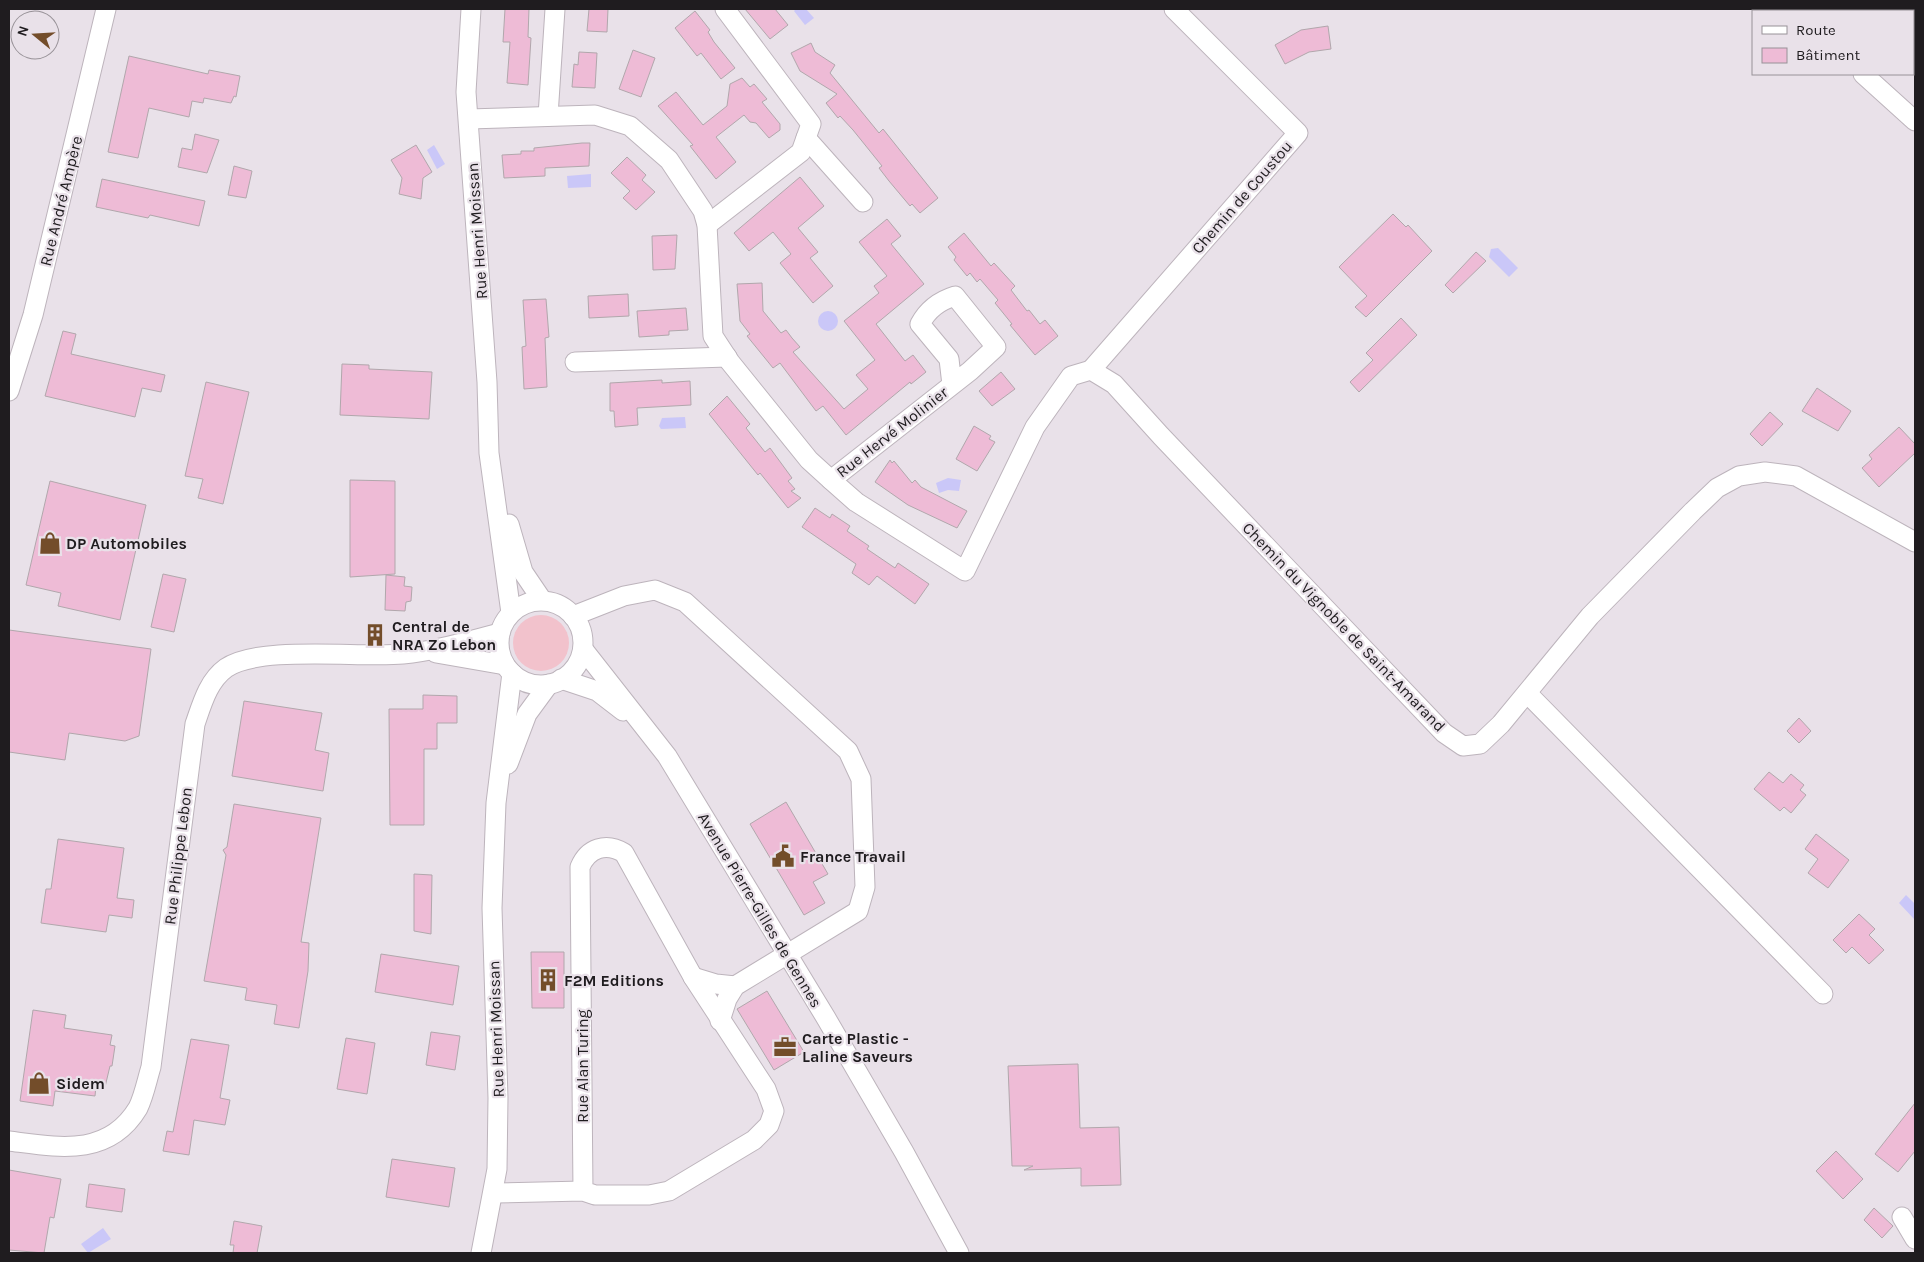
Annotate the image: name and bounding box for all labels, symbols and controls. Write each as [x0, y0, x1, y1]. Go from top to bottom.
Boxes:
north arrow [10, 10, 60, 60]
legend [1752, 10, 1914, 75]
text: Route [1796, 21, 1836, 39]
text: N [13, 24, 33, 39]
text: Bâtiment [1796, 46, 1860, 64]
street label: Rue André Ampère [36, 134, 86, 268]
street label: Chemin de Coustou [1188, 137, 1296, 257]
street label: Rue Henri Moissan [463, 162, 491, 300]
street label: Rue Hervé Molinier [832, 382, 952, 481]
street label: Chemin du Vignoble de Saint-Amarand [1239, 518, 1449, 736]
shop icon: DP Automobiles [37, 530, 63, 556]
place label: DP Automobiles [66, 534, 187, 553]
place label: Central de NRA Zo Lebon [392, 617, 496, 654]
building icon: Central de NRA Zo Lebon [362, 622, 388, 648]
street label: Rue Philippe Lebon [160, 786, 196, 926]
street label: Avenue Pierre-Gilles de Gennes [694, 809, 826, 1011]
public building icon: France Travail [770, 843, 796, 869]
place label: France Travail [800, 847, 906, 866]
street label: Rue Henri Moissan [484, 960, 508, 1098]
building icon: F2M Editions [535, 967, 561, 993]
place label: F2M Editions [564, 971, 664, 990]
street label: Rue Alan Turing [573, 1009, 592, 1123]
place label: Carte Plastic - Laline Saveurs [802, 1029, 913, 1066]
office icon: Carte Plastic - Laline Saveurs [772, 1034, 798, 1060]
shop icon: Sidem [26, 1070, 52, 1096]
place label: Sidem [56, 1074, 105, 1093]

